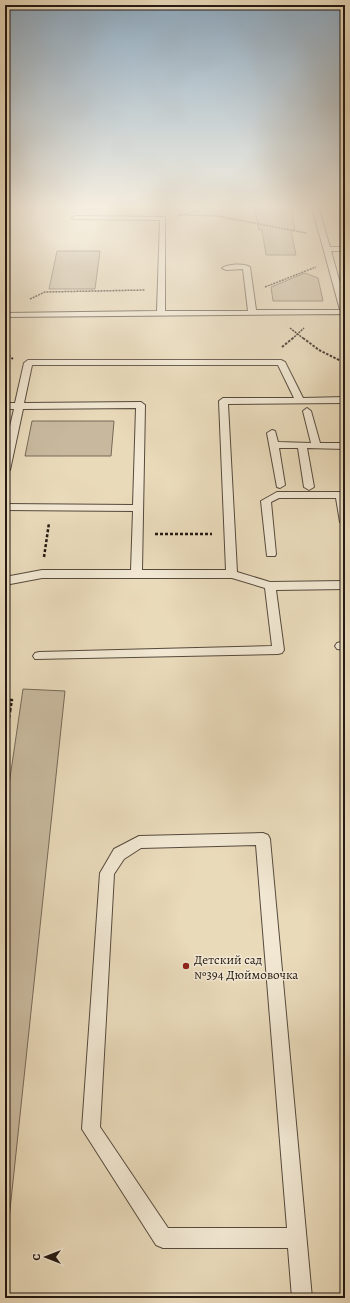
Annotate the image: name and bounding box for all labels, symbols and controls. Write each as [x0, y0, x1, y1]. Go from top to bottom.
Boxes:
place label: Детский сад №394 Дюймовочка [194, 951, 298, 983]
marker: Детский сад №394 Дюймовочка [181, 961, 191, 971]
north arrow [26, 1237, 66, 1277]
text: С [29, 1253, 44, 1260]

